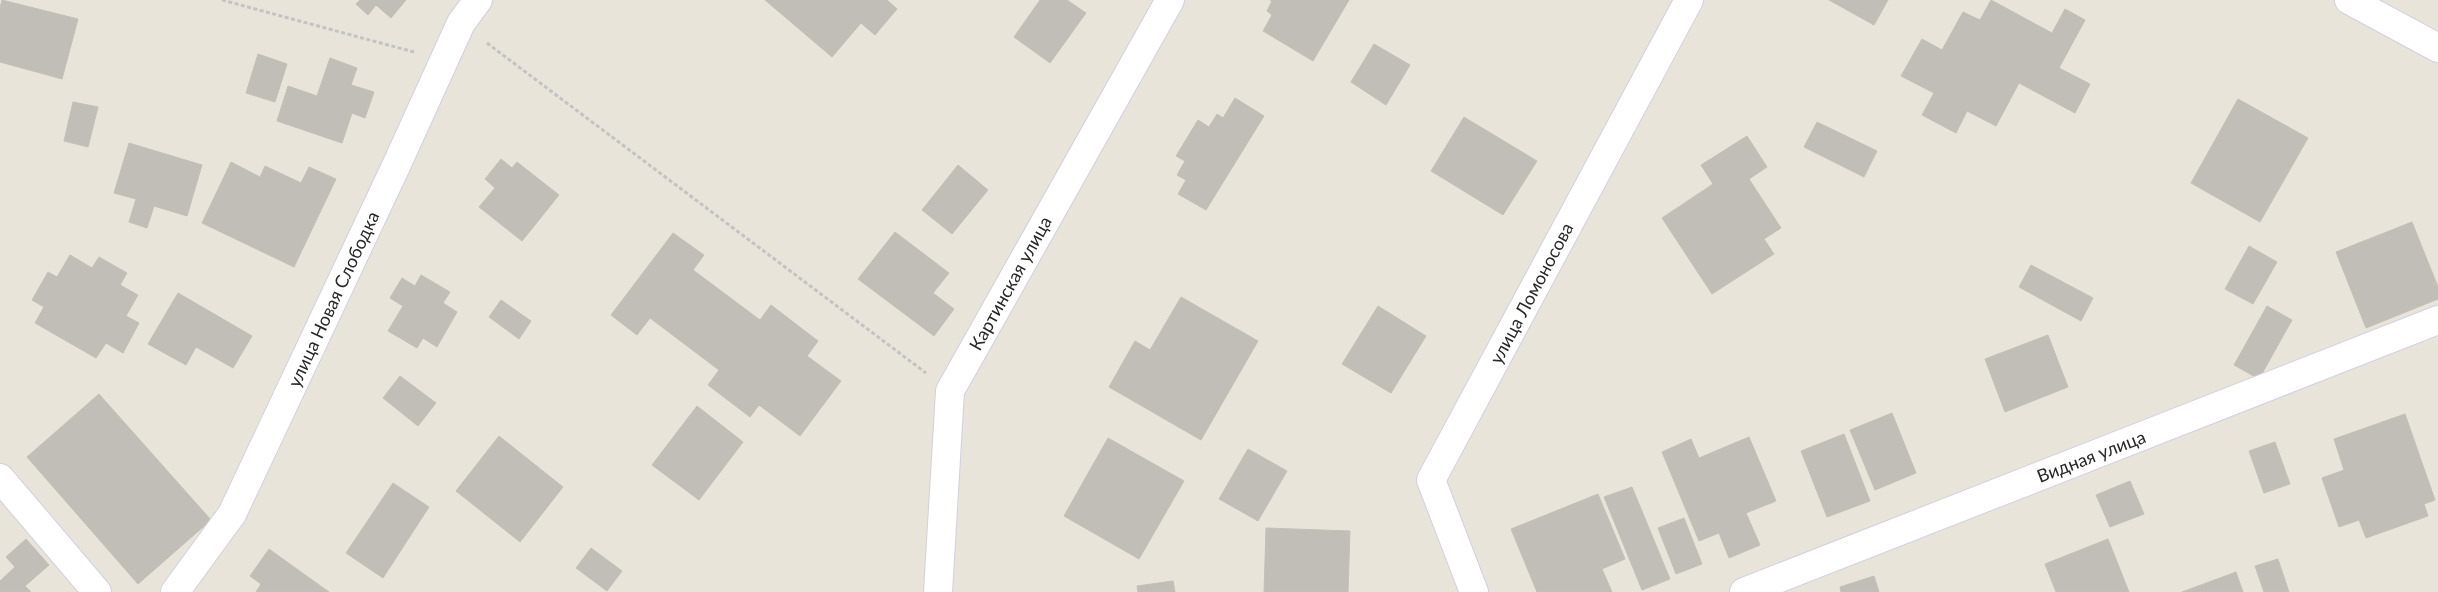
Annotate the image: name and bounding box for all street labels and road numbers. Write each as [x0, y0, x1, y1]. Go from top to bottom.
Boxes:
street label: улица Новая Слободка [283, 208, 383, 390]
street label: Картинская улица [964, 212, 1056, 354]
street label: улица Ломоносова [1485, 219, 1577, 367]
street label: Видная улица [2034, 425, 2148, 487]

